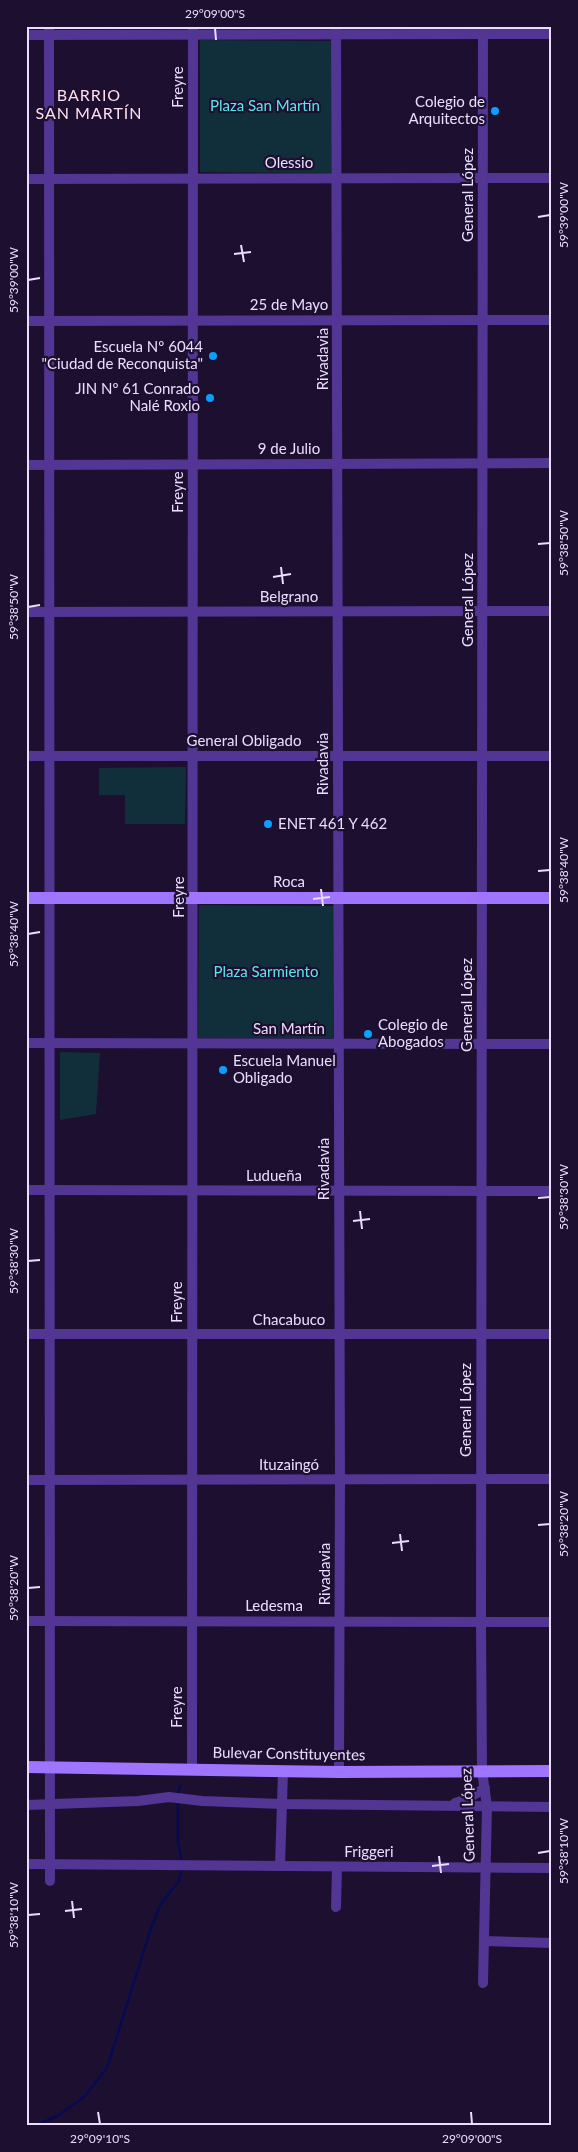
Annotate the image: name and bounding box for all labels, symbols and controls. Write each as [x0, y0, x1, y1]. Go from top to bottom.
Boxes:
text: 29°09'00"S [185, 6, 245, 21]
street label: Freyre [168, 66, 186, 108]
district label: BARRIO SAN MARTÍN [35, 85, 143, 122]
place label: Colegio de Arquitectos [409, 92, 485, 127]
park label: Plaza San Martín [210, 96, 320, 114]
marker: Colegio de Arquitectos [489, 105, 501, 117]
street label: General López [458, 148, 476, 242]
street label: Olessio [265, 153, 313, 171]
text: 59°39'00"W [556, 181, 571, 248]
text: 59°39'00"W [6, 246, 21, 313]
street label: 25 de Mayo [250, 295, 328, 313]
street label: Rivadavia [313, 328, 331, 390]
place label: Escuela Nº 6044 "Ciudad de Reconquista" [41, 337, 203, 372]
marker: Escuela Nº 6044 "Ciudad de Reconquista" [207, 350, 219, 362]
place label: JIN Nº 61 Conrado Nalé Roxlo [75, 379, 200, 414]
marker: JIN Nº 61 Conrado Nalé Roxlo [204, 392, 216, 404]
street label: 9 de Julio [258, 439, 320, 457]
street label: Freyre [168, 471, 186, 513]
text: 59°38'50"W [556, 509, 571, 576]
street label: General López [458, 553, 476, 647]
text: 59°38'50"W [6, 573, 21, 640]
street label: Belgrano [260, 587, 318, 605]
street label: General Obligado [187, 731, 301, 749]
street label: Rivadavia [313, 733, 331, 795]
place label: ENET 461 Y 462 [278, 814, 387, 832]
marker: ENET 461 Y 462 [262, 818, 274, 830]
text: 59°38'40"W [556, 836, 571, 903]
street label: Roca [273, 872, 305, 890]
street label: Freyre [169, 876, 187, 918]
text: 59°38'40"W [6, 900, 21, 967]
street label: General López [457, 958, 475, 1052]
park label: Plaza Sarmiento [214, 962, 318, 980]
place label: Colegio de Abogados [378, 1015, 448, 1050]
street label: San Martín [253, 1019, 325, 1037]
marker: Colegio de Abogados [362, 1028, 374, 1040]
place label: Escuela Manuel Obligado [233, 1051, 336, 1086]
marker: Escuela Manuel Obligado [217, 1064, 229, 1076]
street label: Rivadavia [314, 1138, 332, 1200]
text: 59°38'30"W [556, 1163, 571, 1230]
street label: Ludueña [246, 1166, 302, 1184]
text: 59°38'30"W [6, 1227, 21, 1294]
street label: Freyre [167, 1281, 185, 1323]
street label: Chacabuco [253, 1310, 325, 1328]
street label: General López [456, 1363, 474, 1457]
street label: Ituzaingó [259, 1455, 319, 1473]
text: 59°38'20"W [556, 1490, 571, 1557]
street label: Rivadavia [315, 1543, 333, 1605]
text: 59°38'20"W [6, 1554, 21, 1621]
street label: Ledesma [245, 1596, 303, 1614]
street label: Freyre [167, 1686, 185, 1728]
street label: Bulevar Constituyentes [212, 1743, 366, 1763]
street label: General López [456, 1768, 478, 1862]
text: 59°38'10"W [556, 1817, 571, 1884]
street label: Friggeri [344, 1842, 394, 1860]
text: 59°38'10"W [6, 1881, 21, 1948]
text: 29°09'10"S [70, 2131, 130, 2146]
text: 29°09'00"S [442, 2131, 502, 2146]

